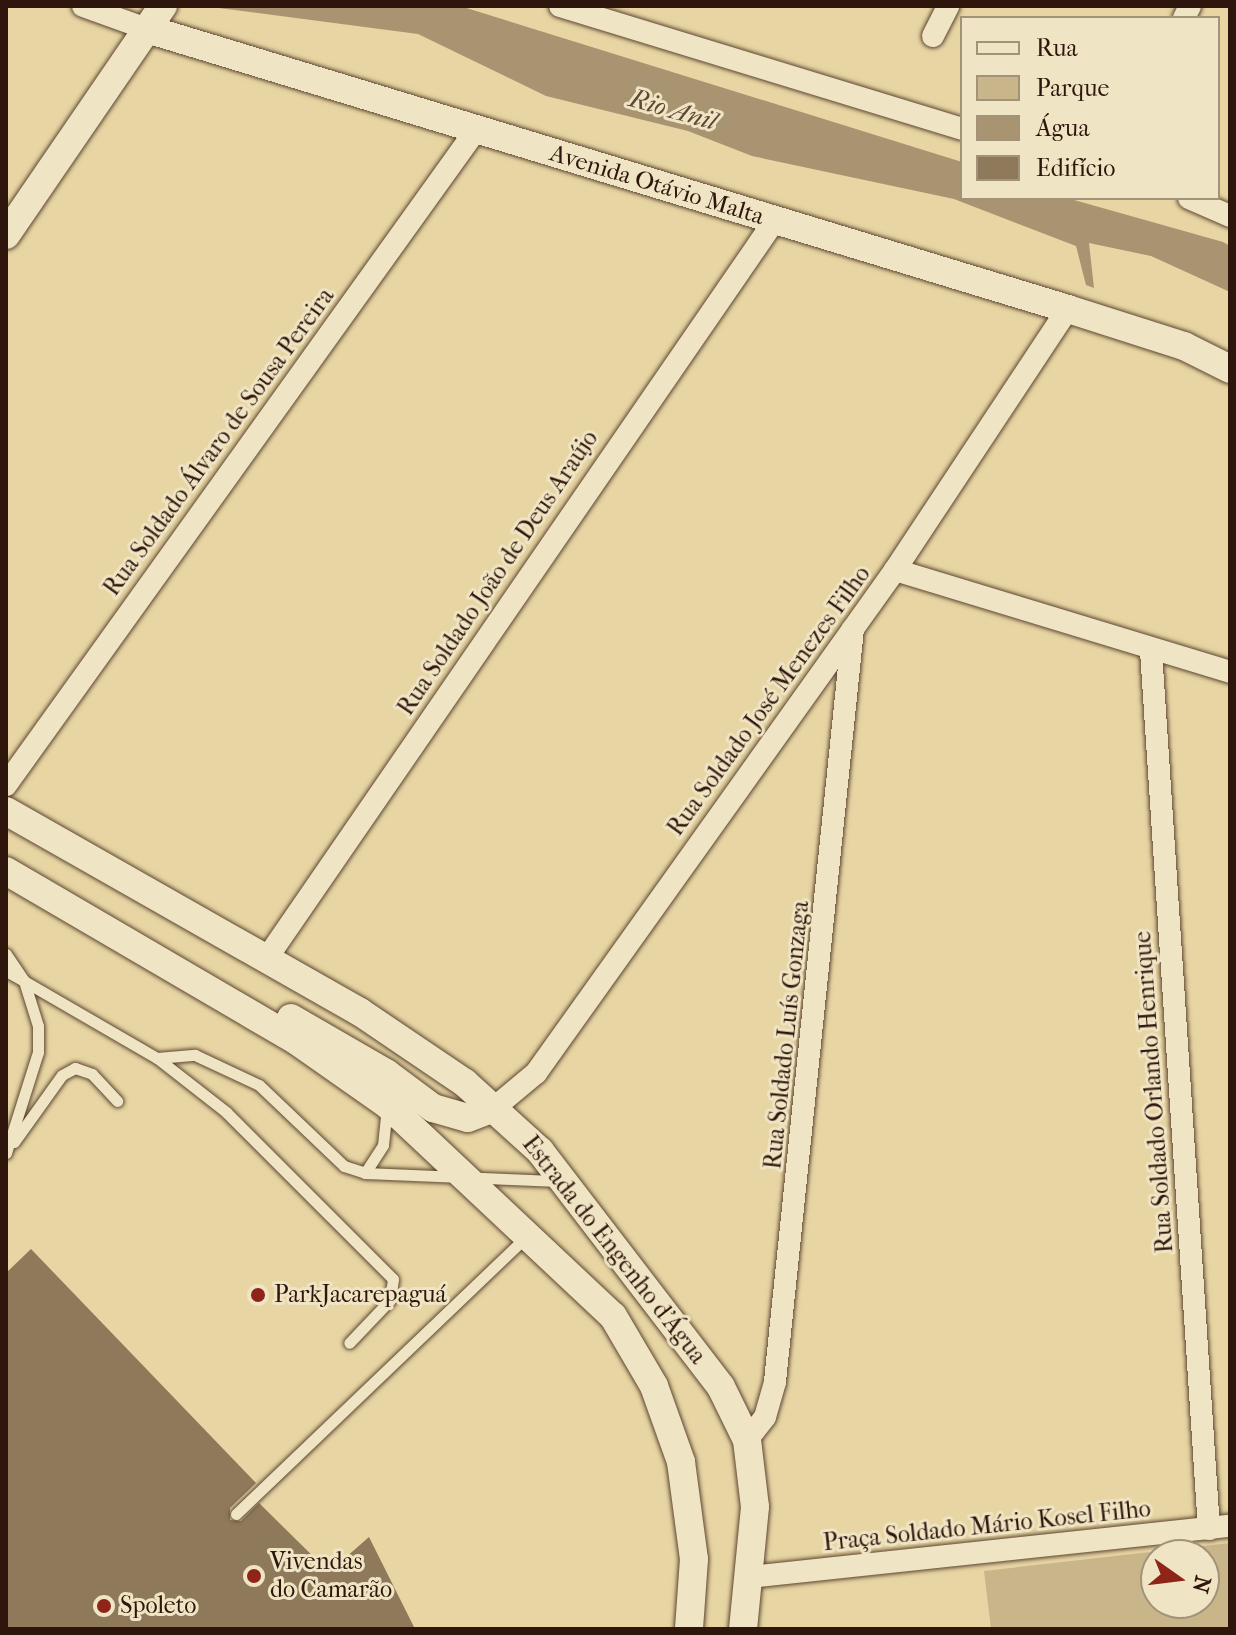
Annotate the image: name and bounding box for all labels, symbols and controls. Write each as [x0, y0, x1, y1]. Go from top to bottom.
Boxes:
legend [960, 16, 1220, 200]
text: Rua [1036, 34, 1078, 62]
text: Parque [1036, 74, 1109, 102]
water label: Rio Anil [626, 83, 720, 137]
text: Água [1036, 114, 1089, 142]
street label: Avenida Otávio Malta [546, 139, 768, 231]
text: Edifício [1036, 154, 1115, 182]
street label: Rua Soldado Álvaro de Sousa Pereira [98, 282, 340, 602]
street label: Rua Soldado João de Deus Araújo [392, 425, 604, 721]
street label: Rua Soldado José Menezes Filho [661, 560, 877, 842]
street label: Rua Soldado Luís Gonzaga [759, 899, 815, 1171]
street label: Rua Soldado Orlando Henrique [1128, 930, 1180, 1254]
street label: Estrada do Engenho d'Água [516, 1130, 712, 1370]
place label: ParkJacarepaguá [274, 1281, 447, 1309]
marker: ParkJacarepaguá [249, 1286, 267, 1304]
street label: Praça Soldado Mário Kosel Filho [822, 1494, 1152, 1558]
north arrow [1140, 1539, 1220, 1619]
place label: Vivendas do Camarão [270, 1548, 392, 1604]
marker: Vivendas do Camarão [245, 1567, 263, 1585]
text: N [1187, 1573, 1216, 1596]
place label: Spoleto [120, 1592, 196, 1620]
marker: Spoleto [95, 1597, 113, 1615]

